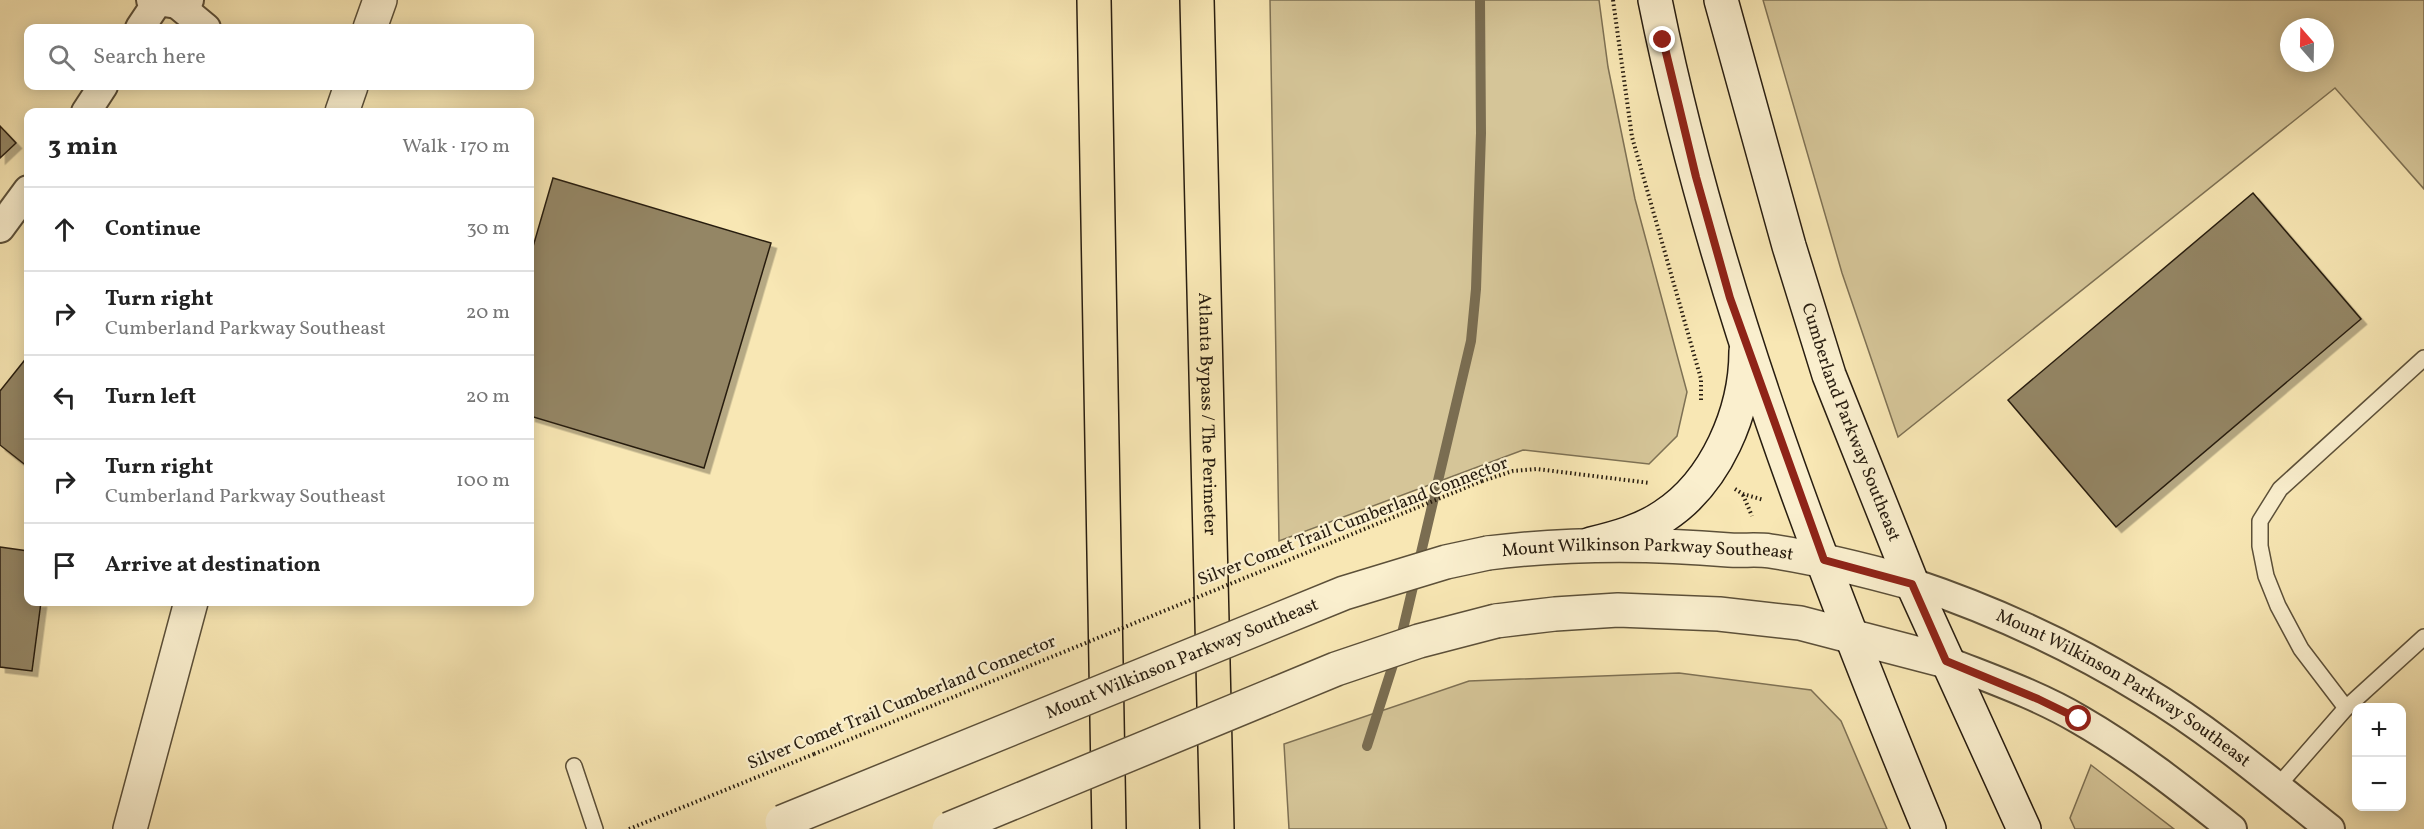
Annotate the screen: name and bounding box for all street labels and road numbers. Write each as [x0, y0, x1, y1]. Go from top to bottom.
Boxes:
street label: Atlanta Bypass / The Perimeter [1192, 292, 1222, 536]
street label: Cumberland Parkway Southeast [1795, 300, 1907, 545]
street label: Silver Comet Trail Cumberland Connector [1194, 451, 1512, 593]
street label: Mount Wilkinson Parkway Southeast [1500, 533, 1796, 567]
street label: Mount Wilkinson Parkway Southeast [1042, 592, 1322, 726]
street label: Mount Wilkinson Parkway Southeast [1992, 604, 2256, 773]
street label: Silver Comet Trail Cumberland Connector [744, 629, 1060, 777]

